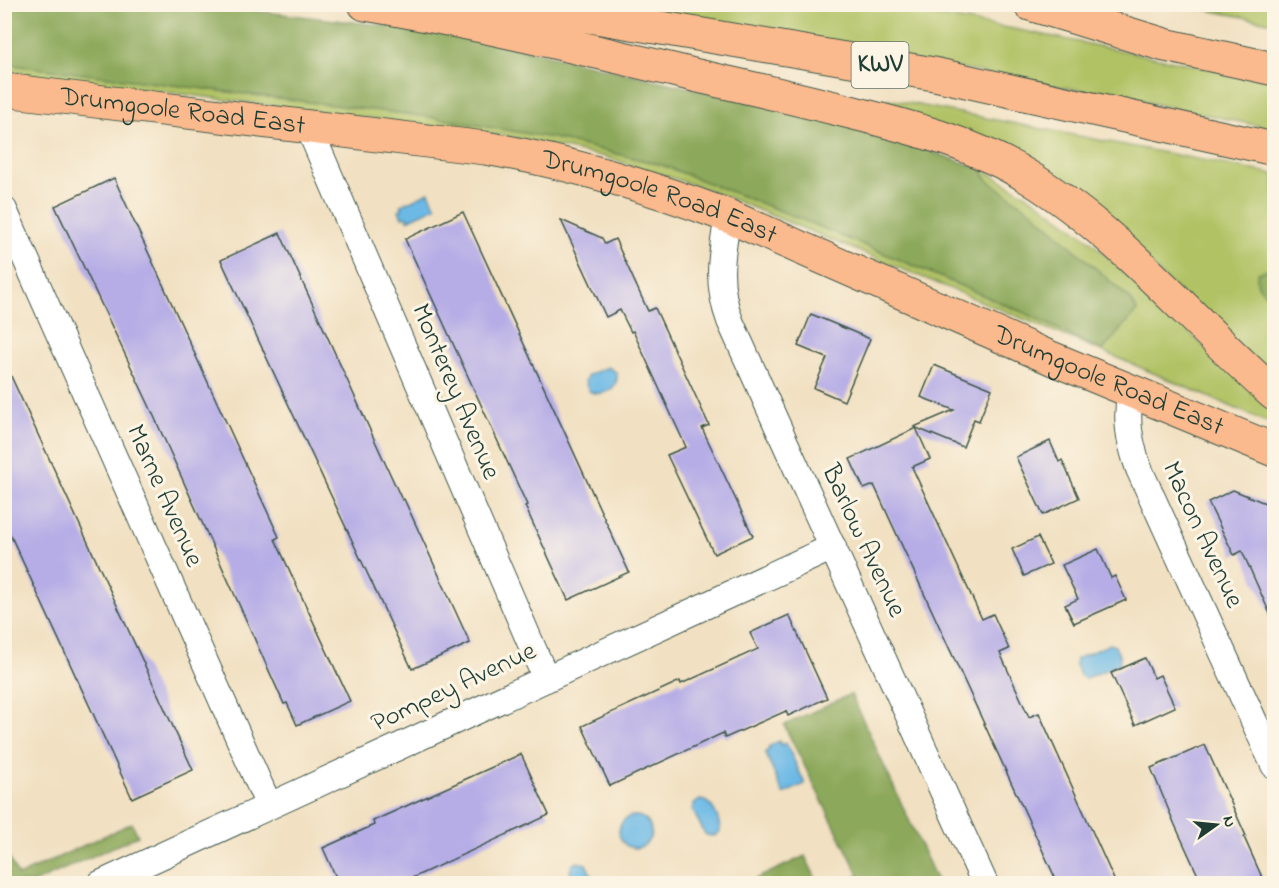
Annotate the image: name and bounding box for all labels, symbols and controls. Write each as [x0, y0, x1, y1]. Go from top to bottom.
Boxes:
road number: KWV [852, 42, 908, 88]
street label: Drumgoole Road East [57, 77, 307, 146]
street label: Drumgoole Road East [537, 140, 784, 255]
street label: Monterey Avenue [400, 298, 510, 487]
street label: Drumgoole Road East [986, 315, 1230, 447]
street label: Marne Avenue [115, 419, 213, 574]
street label: Macon Avenue [1151, 455, 1253, 616]
street label: Barlow Avenue [810, 457, 916, 625]
street label: Pompey Avenue [365, 632, 544, 743]
north arrow [1186, 795, 1246, 855]
text: N [1216, 813, 1242, 830]

